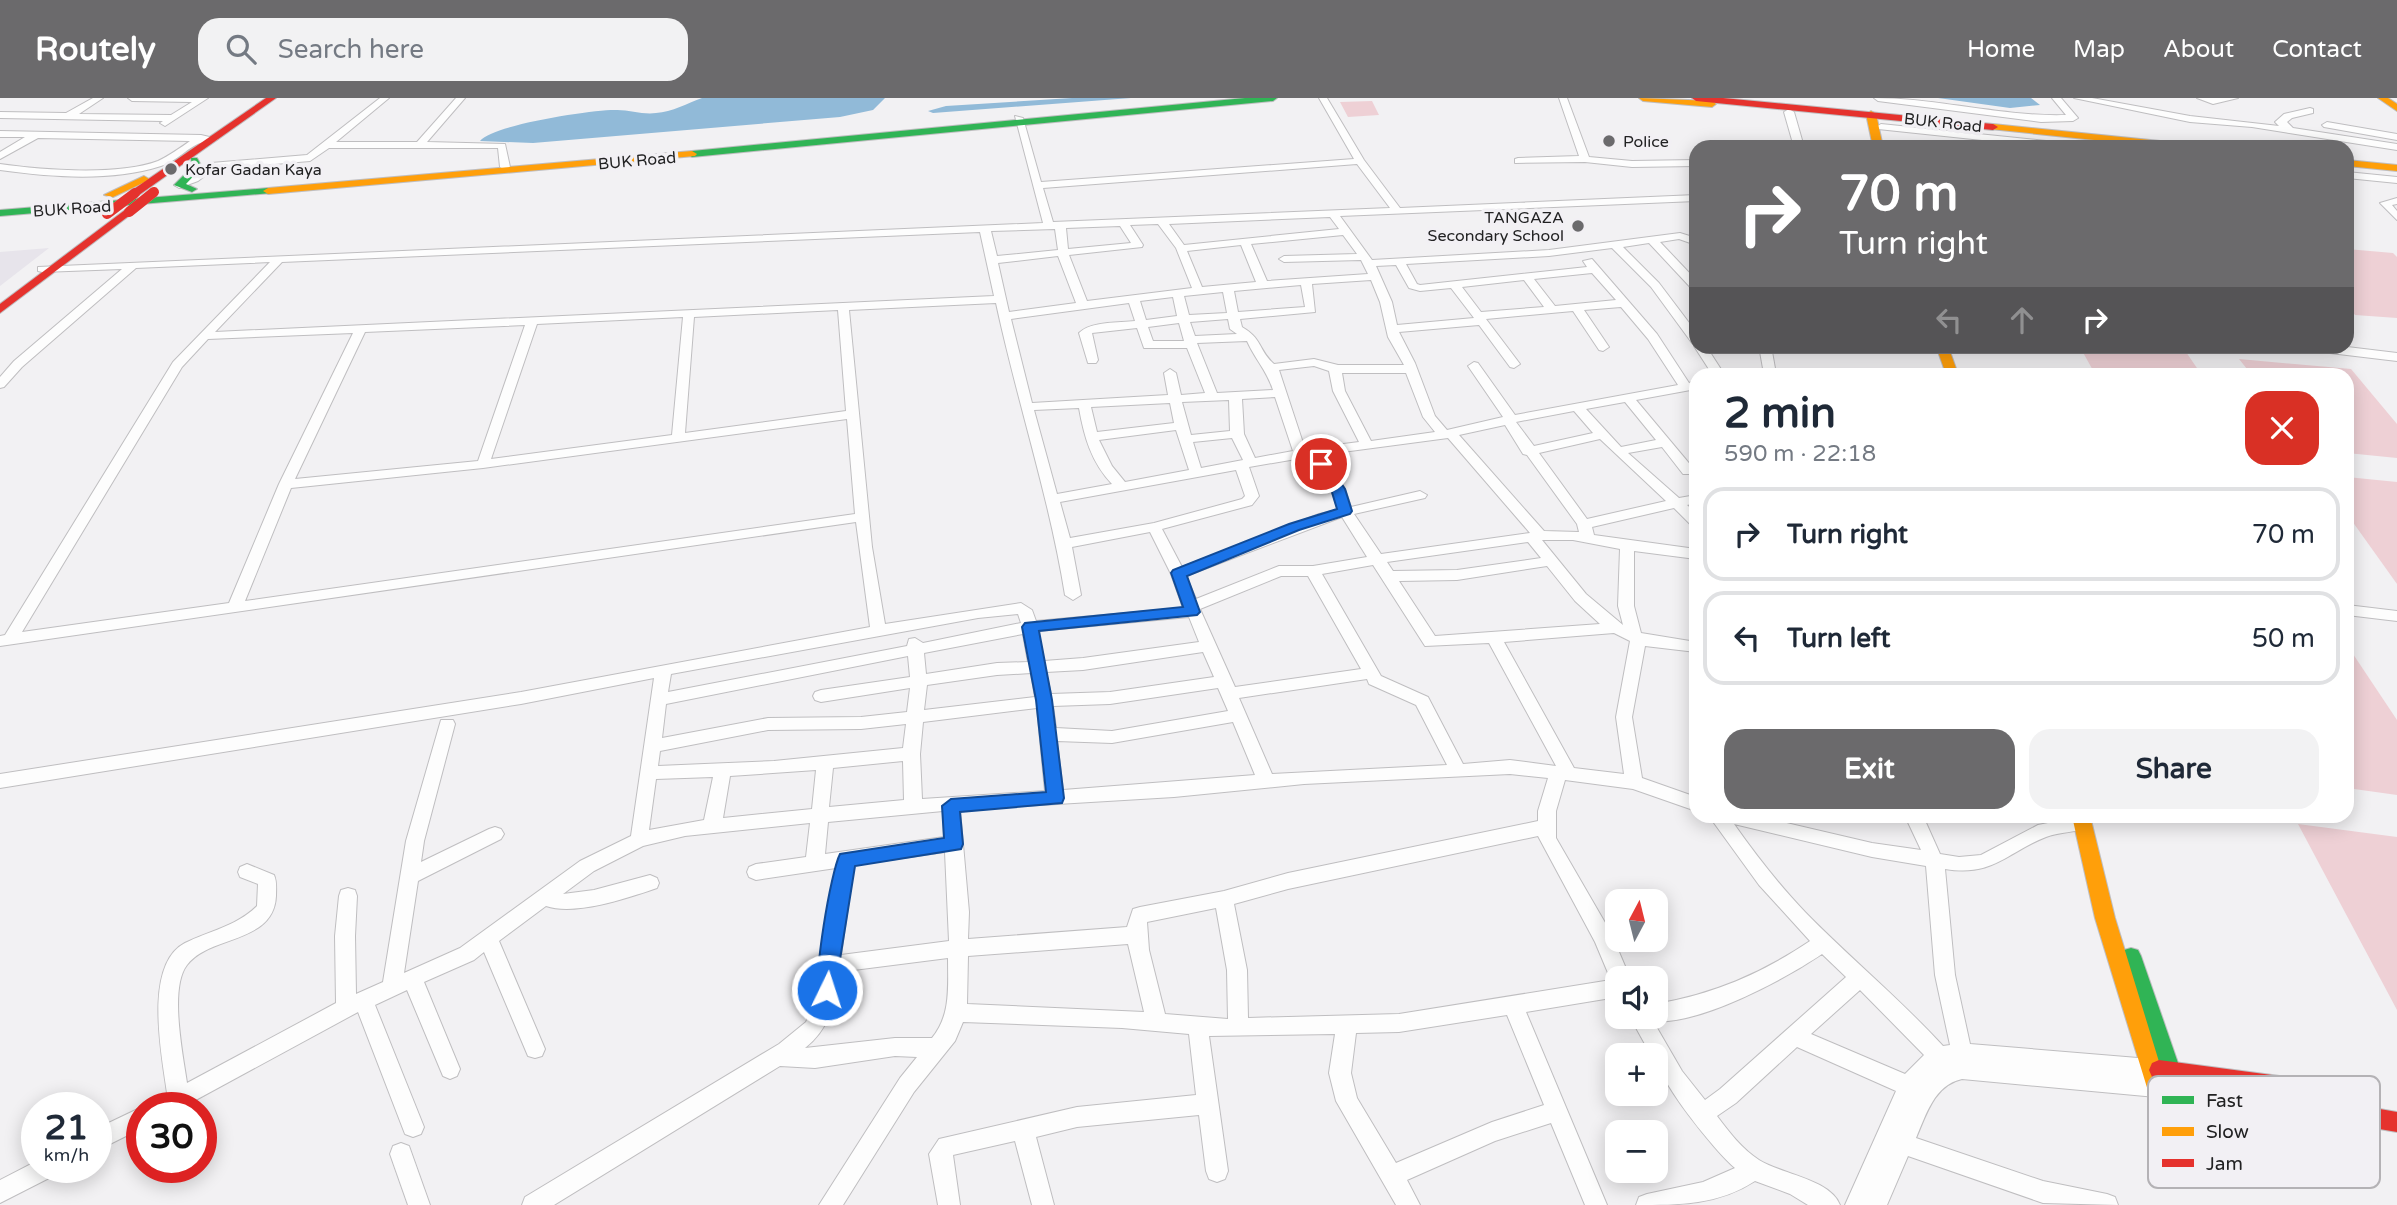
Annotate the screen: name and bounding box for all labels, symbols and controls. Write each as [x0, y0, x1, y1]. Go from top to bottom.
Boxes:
search box [198, 18, 688, 81]
text: Routely [35, 30, 156, 69]
icon: search [222, 30, 260, 68]
text: Search here [278, 34, 424, 65]
text: Home [1967, 35, 2035, 64]
text: Map [2073, 35, 2125, 64]
text: About [2163, 35, 2234, 64]
text: Contact [2272, 35, 2362, 64]
street label: BUK Road [1903, 109, 1983, 137]
place label: Police [1623, 132, 1669, 152]
marker: Police [1601, 133, 1617, 149]
street label: BUK Road [597, 148, 677, 174]
place label: Kofar Gadan Kaya [185, 160, 322, 180]
marker: Kofar Gadan Kaya [163, 161, 179, 177]
text: 70 m [1839, 165, 1958, 224]
icon: right [1724, 168, 1815, 259]
street label: BUK Road [32, 196, 112, 222]
place label: TANGAZA Secondary School [1428, 208, 1564, 246]
marker: TANGAZA Secondary School [1570, 218, 1586, 234]
text: Turn right [1839, 225, 1988, 263]
icon: left [1930, 301, 1968, 339]
icon: ahead [2003, 301, 2041, 339]
icon: right [2076, 301, 2114, 339]
text: 2 min [1724, 388, 1836, 439]
button: close [2245, 391, 2319, 465]
pin [1291, 434, 1351, 494]
text: 590 m · 22:18 [1724, 440, 1876, 468]
icon: arrive [1302, 445, 1340, 483]
icon: right [1728, 515, 1766, 553]
text: Turn right [1787, 519, 1908, 550]
text: 70 m [2252, 519, 2315, 550]
icon: left [1728, 619, 1766, 657]
text: Turn left [1787, 623, 1890, 654]
text: 50 m [2252, 623, 2315, 654]
button: Exit [1724, 729, 2015, 809]
button: Share [2029, 729, 2319, 809]
north arrow [1605, 889, 1668, 952]
map controls [1605, 889, 1668, 1183]
position arrow [790, 953, 864, 1027]
button: sound [1605, 966, 1668, 1029]
button: + [1605, 1043, 1668, 1106]
legend [2148, 1076, 2380, 1188]
text: Fast [2206, 1090, 2243, 1112]
speed limit sign: 30 [126, 1092, 217, 1183]
text: 21 [45, 1107, 88, 1149]
button: − [1605, 1120, 1668, 1183]
text: Slow [2206, 1121, 2249, 1143]
text: km/h [44, 1144, 89, 1166]
text: Jam [2206, 1153, 2243, 1175]

